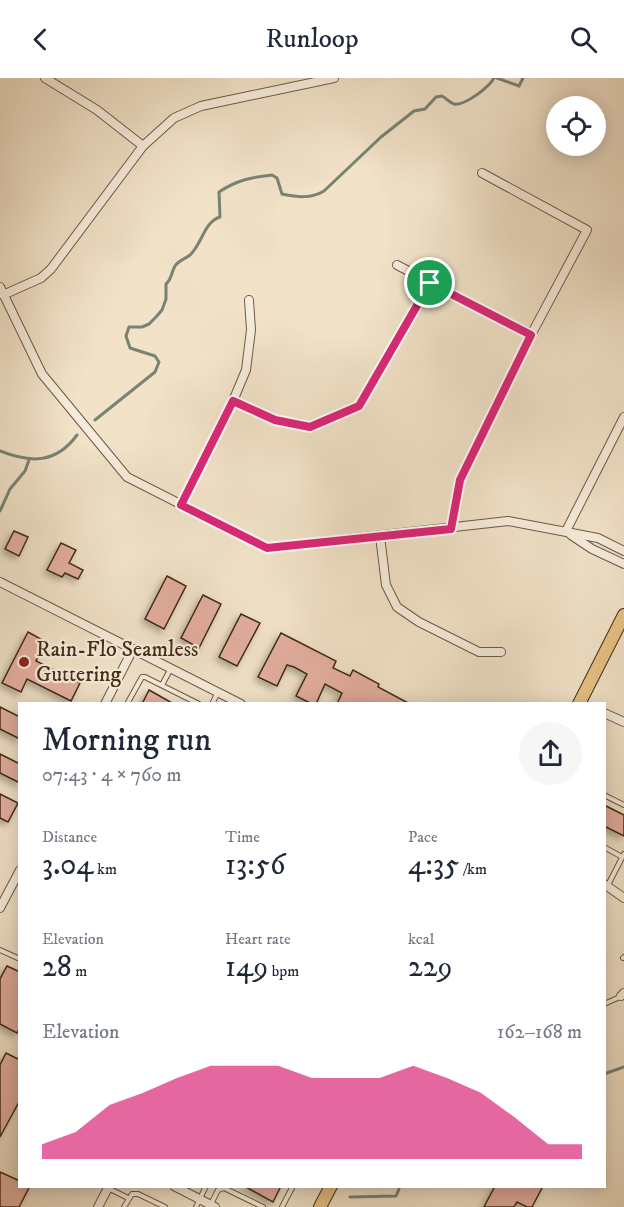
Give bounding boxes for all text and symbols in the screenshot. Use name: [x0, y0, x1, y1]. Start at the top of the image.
text: Runloop: [266, 22, 358, 56]
icon: back: [24, 23, 57, 56]
icon: search: [567, 23, 600, 56]
map controls: [546, 96, 606, 156]
button: locate: [546, 96, 606, 156]
pin: [404, 257, 455, 308]
icon: arrive: [413, 266, 446, 299]
place label: Rain-Flo Seamless Guttering: [36, 636, 198, 688]
marker: Rain-Flo Seamless Guttering: [17, 655, 31, 669]
text: Morning run: [42, 720, 211, 761]
button: share: [519, 722, 582, 785]
text: 07:43 · 4 × 760 m: [42, 763, 181, 788]
text: Distance: [42, 827, 97, 847]
text: Time: [225, 827, 260, 847]
text: Pace: [408, 827, 438, 847]
text: 3.04: [42, 847, 94, 884]
text: 13:56: [225, 847, 286, 884]
text: 4:35: [408, 847, 459, 884]
text: km: [94, 859, 117, 879]
text: /km: [459, 859, 487, 879]
text: Elevation: [42, 929, 104, 949]
text: Heart rate: [225, 929, 291, 949]
text: kcal: [408, 929, 434, 949]
text: 28: [42, 949, 72, 986]
text: 149: [225, 949, 268, 986]
text: 229: [408, 949, 452, 986]
text: m: [72, 961, 87, 981]
text: bpm: [268, 961, 299, 981]
text: Elevation: [42, 1020, 119, 1045]
text: 162–168 m: [497, 1020, 582, 1045]

